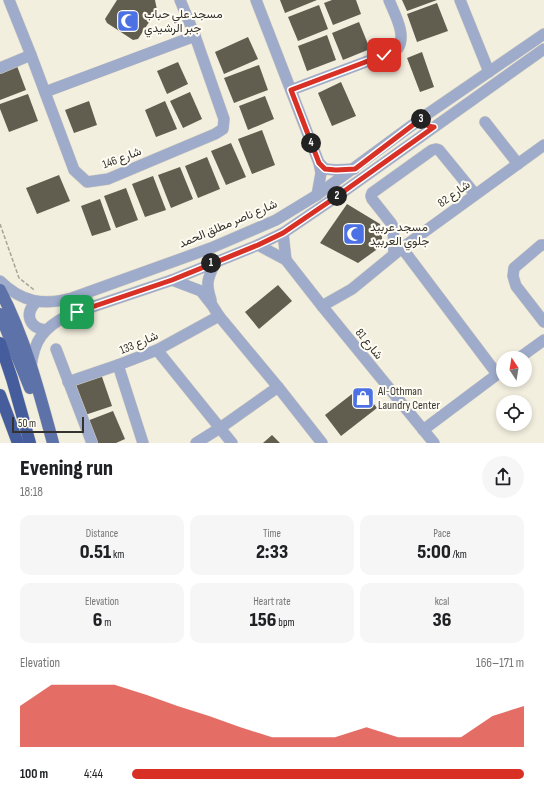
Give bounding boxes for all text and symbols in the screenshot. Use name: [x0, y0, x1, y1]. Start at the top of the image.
place label: مسجد علي حباب جبر الرشيدي: [144, 7, 223, 38]
mosque icon: مسجد علي حباب جبر الرشيدي: [115, 8, 141, 34]
pin: [367, 38, 401, 72]
icon: check: [373, 44, 395, 66]
pin: 3: [411, 109, 431, 129]
text: 3: [419, 112, 423, 125]
pin: 4: [301, 133, 321, 153]
text: 4: [308, 136, 314, 149]
street label: شارع 146: [100, 144, 144, 173]
street label: شارع 82: [435, 177, 474, 212]
pin: 2: [327, 186, 347, 206]
text: 2: [335, 189, 339, 202]
street label: شارع ناصر مطلق الحمد: [177, 197, 280, 252]
place label: مسجد عربيد جلوي العربيد: [370, 220, 429, 251]
mosque icon: مسجد عربيد جلوي العربيد: [341, 221, 367, 247]
pin: 1: [201, 253, 221, 273]
text: 1: [209, 256, 213, 269]
pin: [60, 295, 94, 329]
icon: arrive: [66, 301, 88, 323]
street label: شارع 81: [351, 325, 386, 363]
street label: شارع 133: [118, 328, 161, 359]
north arrow: [496, 351, 532, 387]
map controls: [496, 351, 532, 431]
place label: Al-Othman Laundry Center: [377, 384, 440, 413]
shop icon: Al-Othman Laundry Center: [350, 385, 376, 411]
button: locate: [496, 395, 532, 431]
scale bar: [12, 415, 84, 434]
text: 50 m: [18, 417, 36, 430]
text: Evening run: [20, 455, 113, 482]
button: share: [482, 456, 524, 498]
text: 18:18: [20, 484, 43, 500]
text: Distance: [86, 527, 118, 540]
text: Time: [263, 527, 281, 540]
text: Pace: [433, 527, 451, 540]
text: 0.51: [80, 540, 111, 564]
text: 2:33: [256, 540, 288, 564]
text: 5:00: [417, 540, 451, 564]
text: km: [111, 548, 124, 561]
text: /km: [451, 548, 467, 561]
text: Elevation: [85, 595, 119, 608]
text: Heart rate: [253, 595, 291, 608]
text: kcal: [435, 595, 449, 608]
text: 6: [93, 608, 102, 632]
text: 156: [249, 608, 277, 632]
text: 36: [433, 608, 451, 632]
text: m: [102, 616, 111, 629]
text: bpm: [277, 616, 295, 629]
text: Elevation: [20, 655, 60, 671]
text: 166–171 m: [476, 655, 524, 671]
text: 100 m: [20, 766, 48, 782]
text: 4:44: [84, 766, 103, 782]

